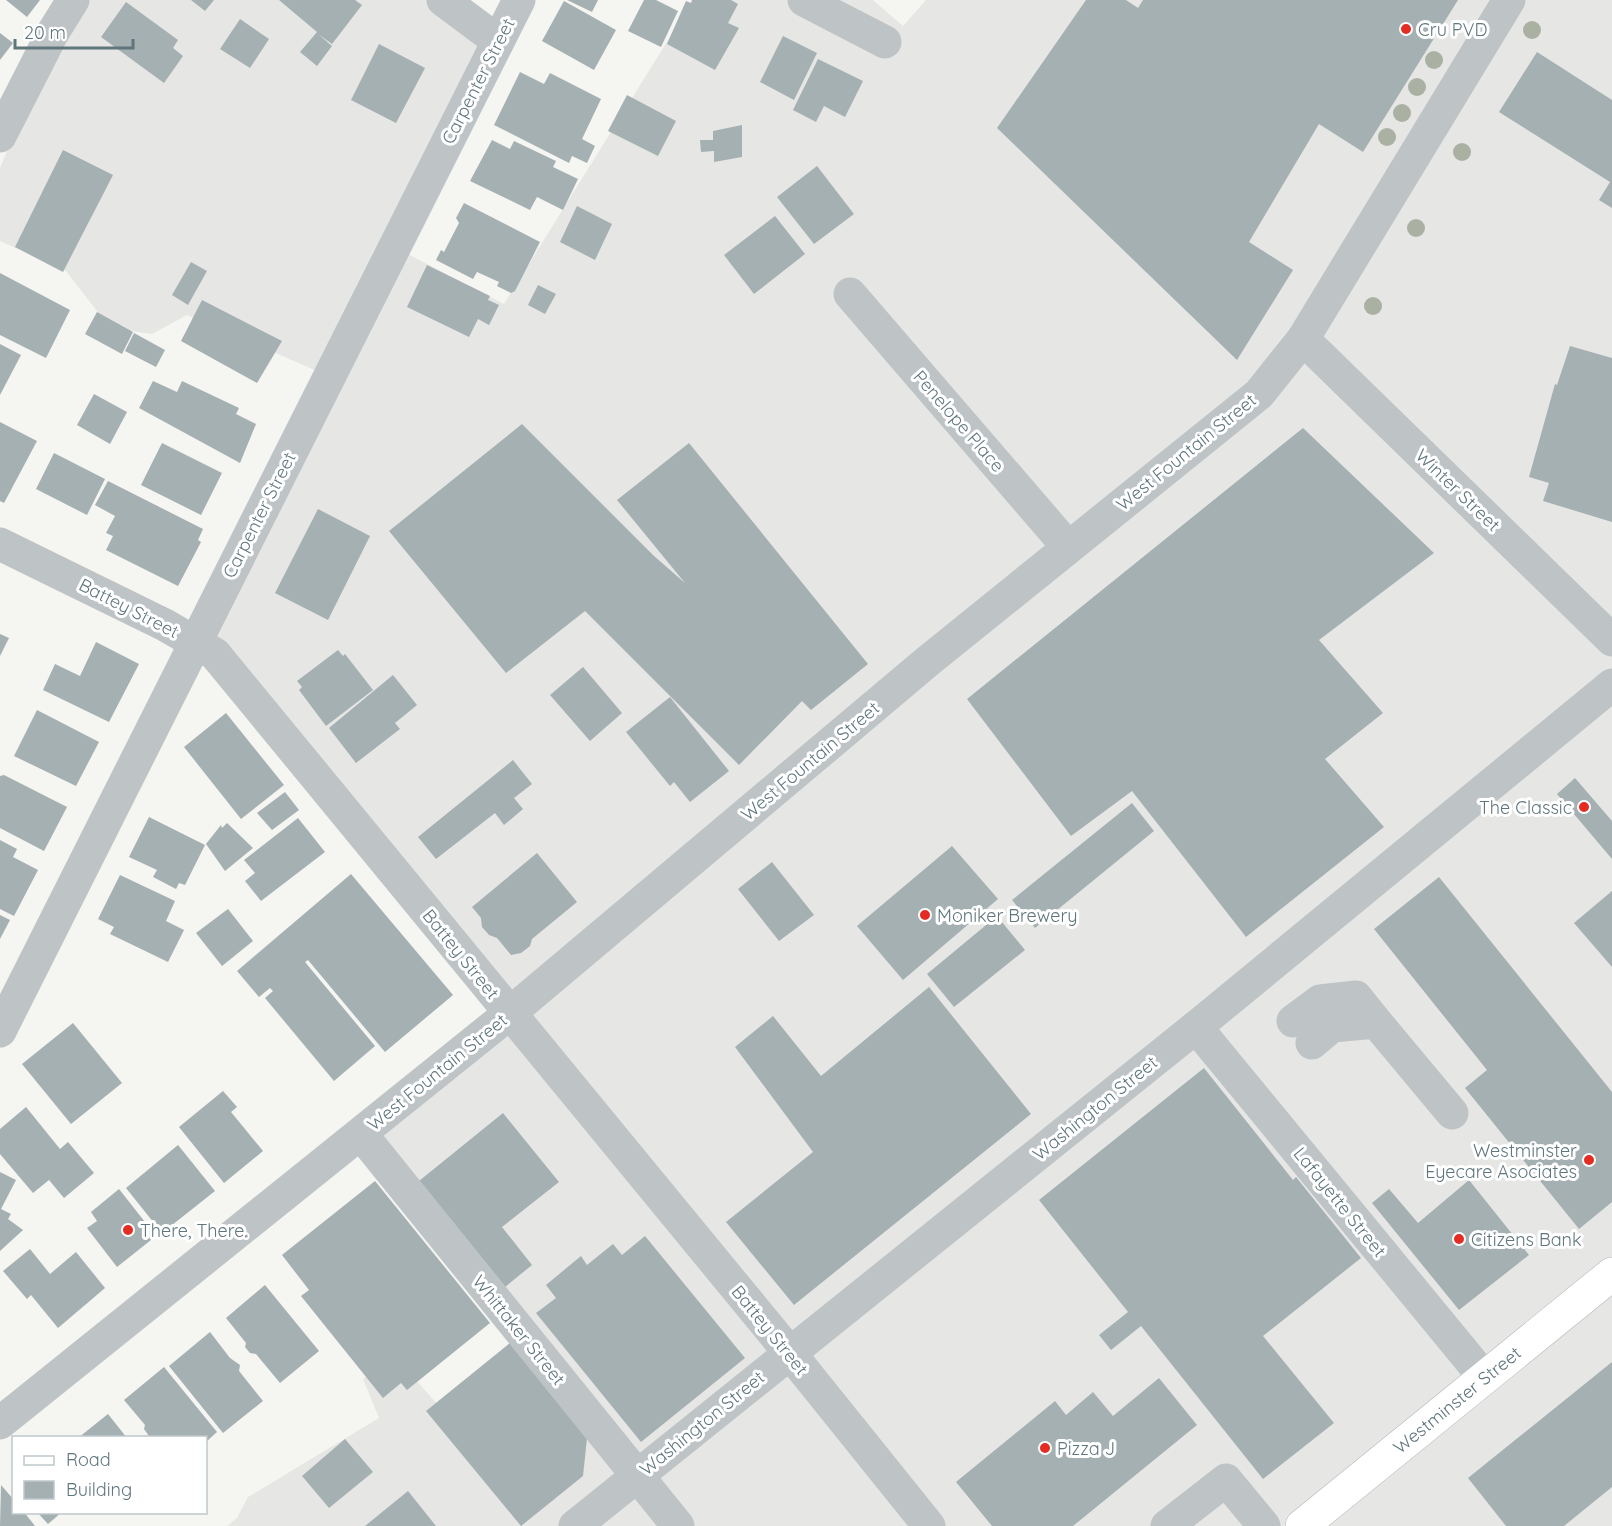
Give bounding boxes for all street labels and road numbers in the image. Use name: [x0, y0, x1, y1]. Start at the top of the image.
street label: Carpenter Street: [436, 14, 520, 148]
street label: Penelope Place: [909, 365, 1009, 477]
street label: West Fountain Street: [1111, 388, 1261, 516]
street label: Winter Street: [1411, 444, 1505, 536]
street label: Carpenter Street: [217, 448, 301, 582]
street label: Battey Street: [75, 573, 183, 643]
street label: West Fountain Street: [736, 696, 884, 826]
street label: Battey Street: [418, 904, 504, 1004]
street label: West Fountain Street: [362, 1008, 512, 1136]
street label: Washington Street: [1028, 1051, 1162, 1165]
street label: Lafayette Street: [1289, 1142, 1391, 1262]
street label: Whittaker Street: [468, 1270, 570, 1390]
street label: Battey Street: [727, 1280, 813, 1380]
street label: Westminster Street: [1388, 1341, 1526, 1459]
street label: Washington Street: [635, 1366, 769, 1480]

